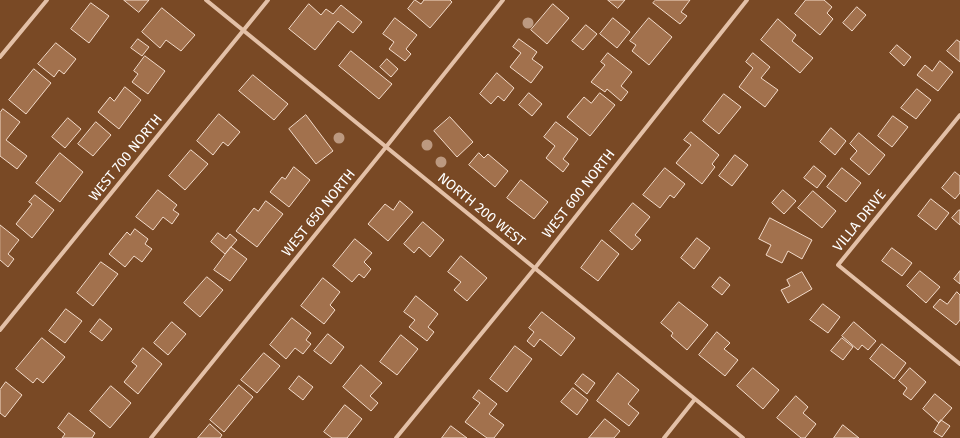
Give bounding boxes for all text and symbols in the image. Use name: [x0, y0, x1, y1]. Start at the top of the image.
street label: WEST 700 NORTH: [86, 111, 166, 205]
street label: WEST 600 NORTH: [539, 146, 619, 242]
street label: WEST 650 NORTH: [279, 166, 359, 260]
street label: NORTH 200 WEST: [434, 170, 528, 250]
street label: VILLA DRIVE: [830, 187, 890, 255]

